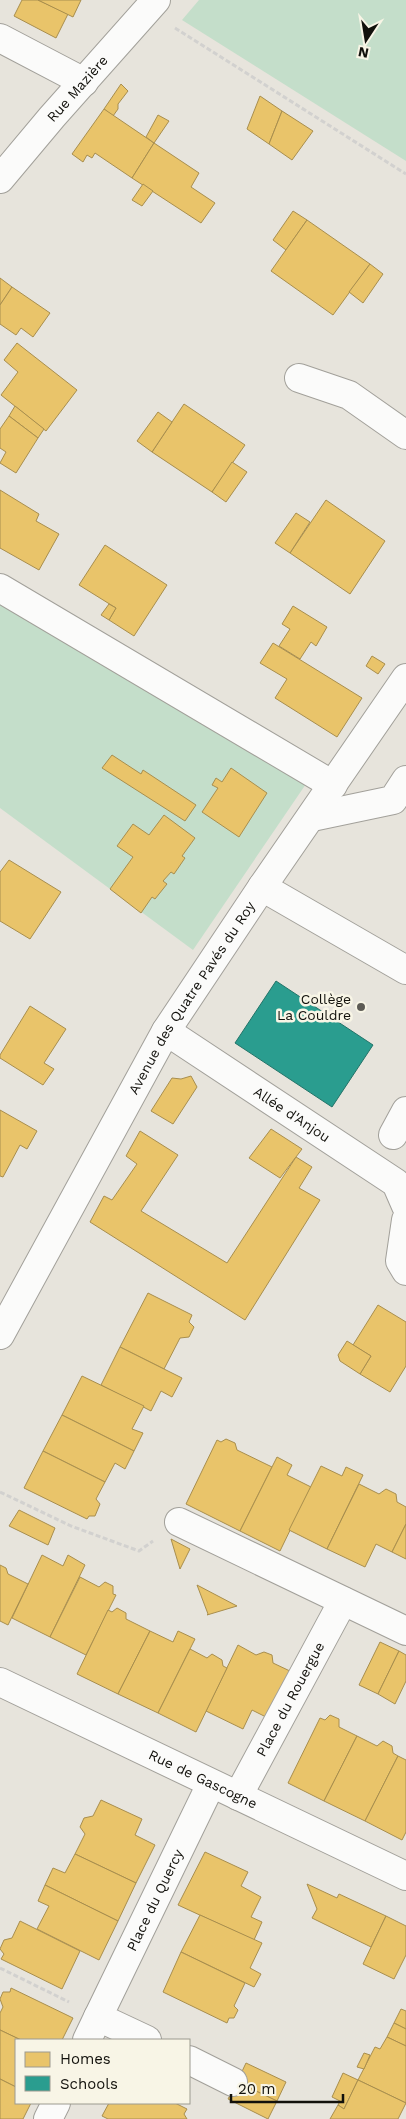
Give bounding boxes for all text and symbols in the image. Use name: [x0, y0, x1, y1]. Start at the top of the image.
north arrow: [341, 15, 391, 65]
text: N: [357, 44, 370, 62]
street label: Rue Mazière: [44, 52, 111, 125]
street label: Avenue des Quatre Pavés du Roy: [125, 898, 259, 1097]
place label: Collège La Couldre: [277, 991, 351, 1023]
marker: Collège La Couldre: [355, 1001, 367, 1013]
street label: Allée d'Anjou: [251, 1083, 333, 1145]
street label: Place du Rouergue: [253, 1639, 327, 1759]
street label: Rue de Gascogne: [146, 1746, 260, 1812]
street label: Place du Quercy: [123, 1846, 186, 1954]
legend: [15, 2039, 190, 2104]
text: Homes: [60, 2050, 111, 2068]
scale bar: [231, 2072, 344, 2104]
text: Schools: [60, 2075, 118, 2093]
text: 20 m: [238, 2080, 276, 2098]

